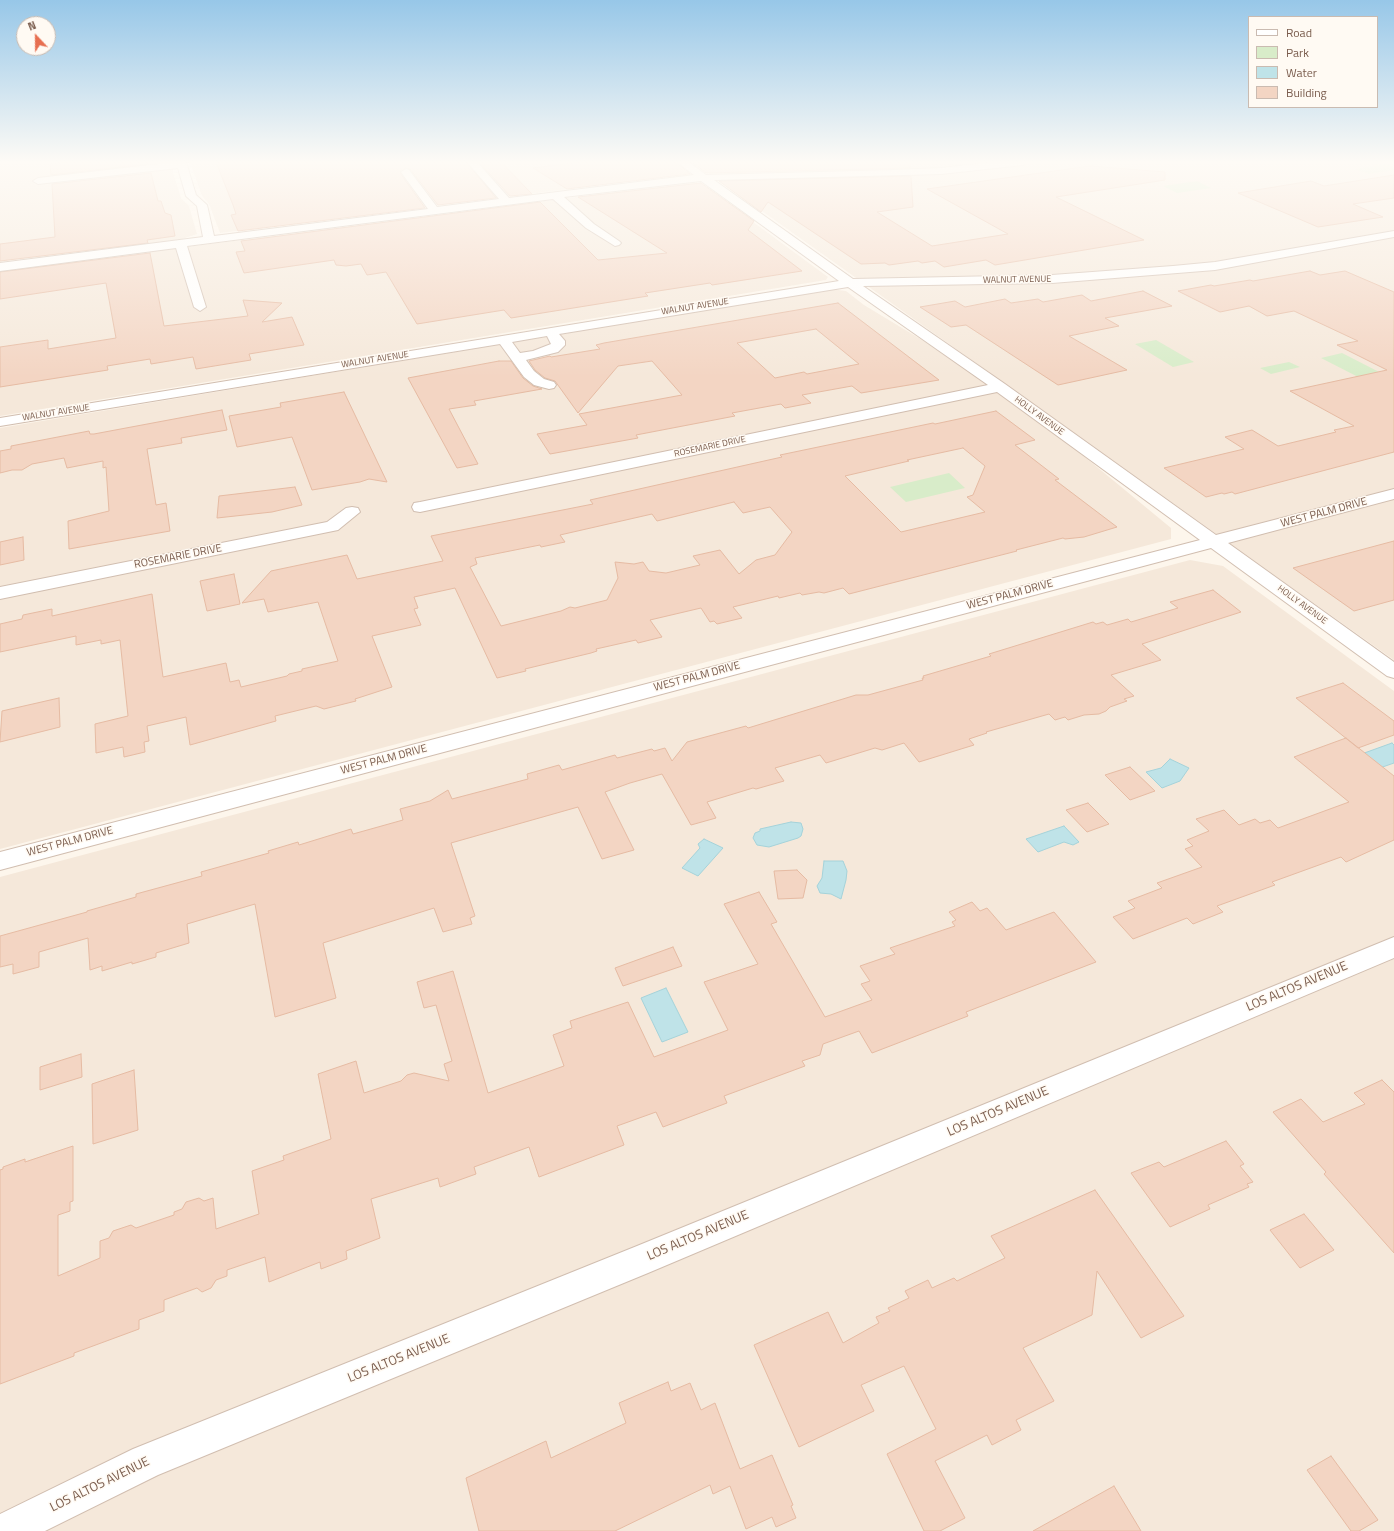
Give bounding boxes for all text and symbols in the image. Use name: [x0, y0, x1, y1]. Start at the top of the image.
north arrow: [16, 16, 56, 56]
legend: [1248, 16, 1378, 108]
text: N: [25, 17, 38, 35]
text: Road: [1286, 23, 1312, 42]
text: Park: [1286, 43, 1309, 62]
text: Water: [1286, 63, 1317, 82]
text: Building: [1286, 83, 1327, 102]
street label: WALNUT AVENUE: [983, 274, 1051, 286]
street label: WALNUT AVENUE: [660, 296, 730, 318]
street label: WALNUT AVENUE: [340, 349, 410, 371]
street label: HOLLY AVENUE: [1012, 394, 1066, 438]
street label: WALNUT AVENUE: [21, 402, 91, 424]
street label: ROSEMARIE DRIVE: [673, 434, 747, 460]
street label: WEST PALM DRIVE: [1279, 495, 1369, 531]
street label: ROSEMARIE DRIVE: [133, 542, 223, 572]
street label: WEST PALM DRIVE: [965, 577, 1055, 613]
street label: HOLLY AVENUE: [1275, 583, 1329, 627]
street label: WEST PALM DRIVE: [652, 659, 742, 695]
street label: WEST PALM DRIVE: [339, 742, 429, 778]
street label: WEST PALM DRIVE: [25, 824, 115, 860]
street label: LOS ALTOS AVENUE: [1244, 959, 1350, 1015]
street label: LOS ALTOS AVENUE: [945, 1084, 1051, 1140]
street label: LOS ALTOS AVENUE: [645, 1208, 751, 1264]
street label: LOS ALTOS AVENUE: [346, 1331, 452, 1387]
street label: LOS ALTOS AVENUE: [48, 1454, 152, 1516]

